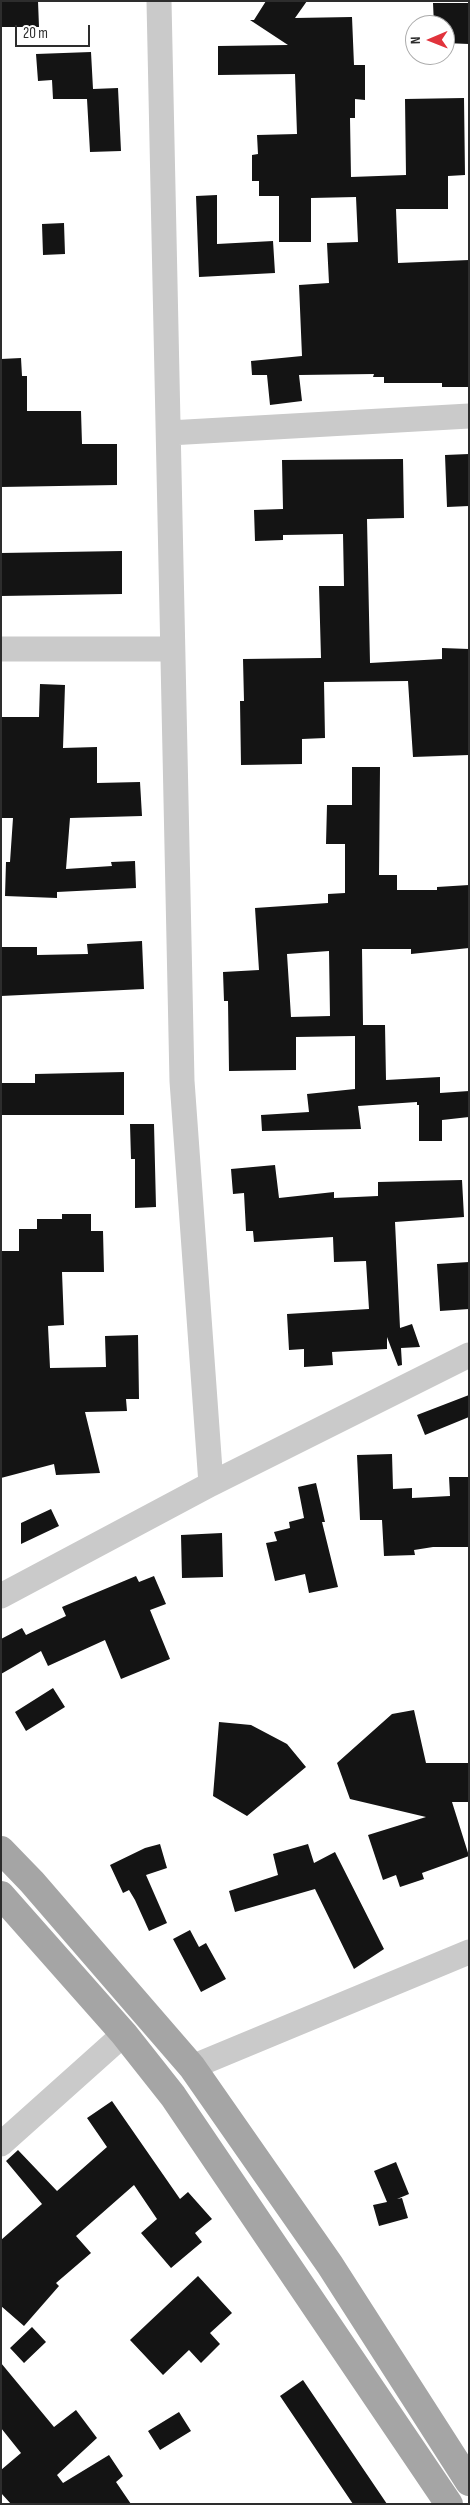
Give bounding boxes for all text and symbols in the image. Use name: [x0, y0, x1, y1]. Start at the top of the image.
scale bar: [18, 15, 92, 47]
north arrow: [405, 15, 455, 65]
text: 20 m: [23, 24, 48, 43]
text: N: [407, 36, 424, 44]

